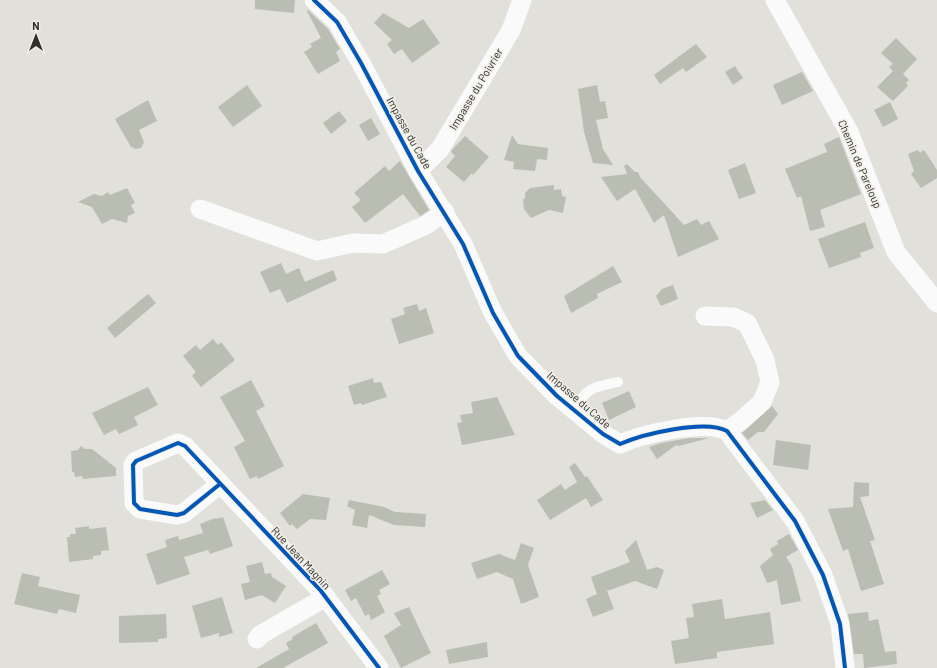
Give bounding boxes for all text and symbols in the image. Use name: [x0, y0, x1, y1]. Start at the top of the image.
north arrow: [16, 16, 56, 56]
text: N: [32, 19, 40, 32]
street label: Impasse du Poivrier: [446, 45, 505, 132]
street label: Impasse du Cade: [384, 94, 435, 171]
street label: Chemin de Pareloup: [836, 118, 885, 210]
street label: Impasse du Cade: [545, 368, 614, 431]
street label: Rue Jean Magnin: [269, 524, 334, 592]

